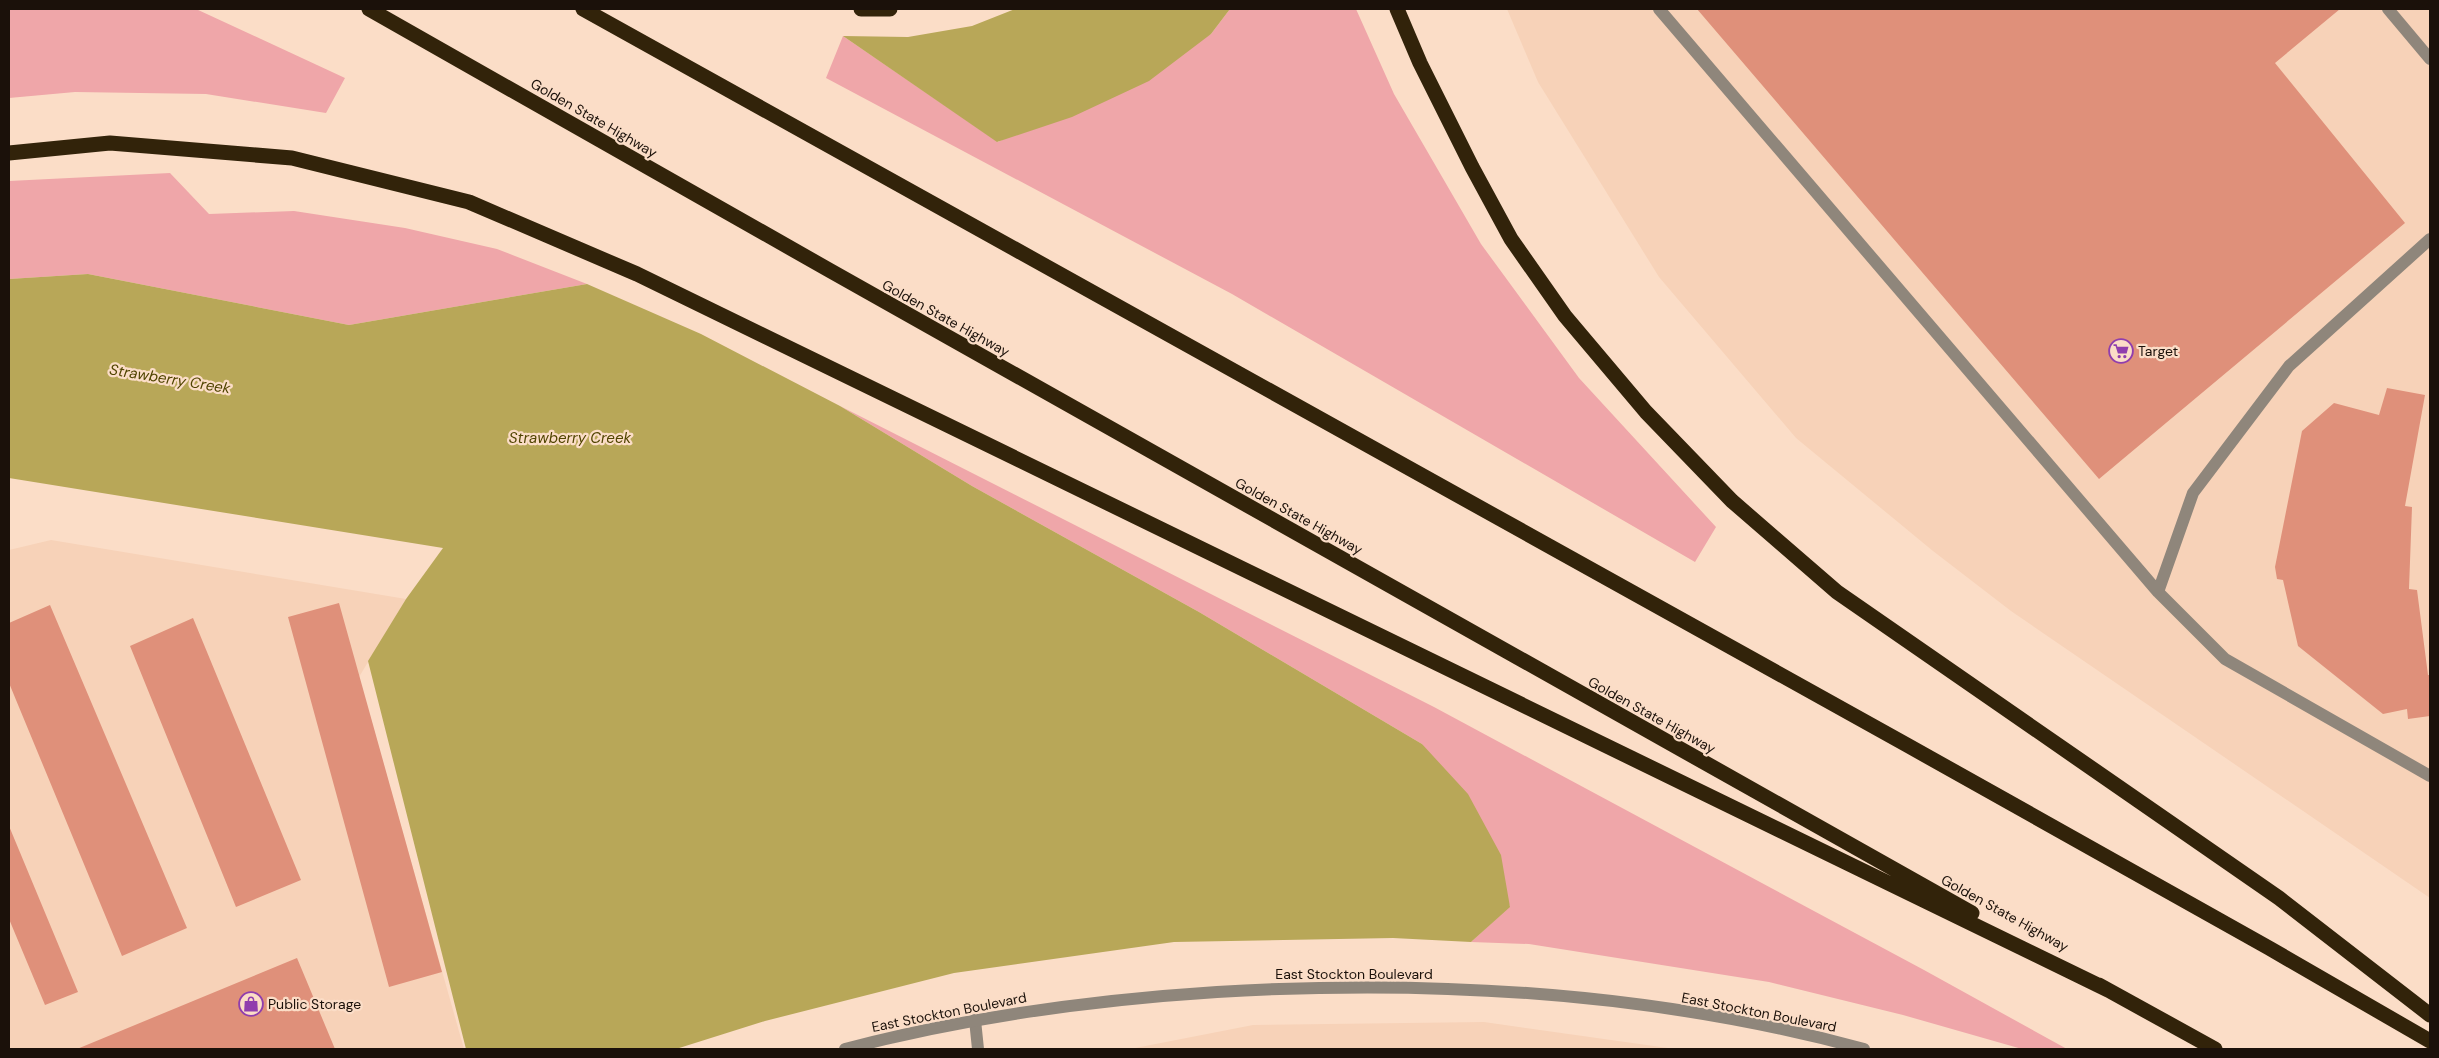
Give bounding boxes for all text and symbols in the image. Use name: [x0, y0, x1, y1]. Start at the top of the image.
street label: Golden State Highway: [528, 74, 661, 162]
street label: Golden State Highway: [879, 275, 1013, 361]
supermarket icon: Target: [2108, 338, 2134, 364]
place label: Target: [2138, 342, 2178, 360]
water label: Strawberry Creek: [108, 360, 232, 398]
water label: Strawberry Creek: [509, 428, 631, 448]
street label: Golden State Highway: [1232, 473, 1366, 559]
street label: Golden State Highway: [1585, 672, 1719, 758]
street label: Golden State Highway: [1938, 870, 2072, 956]
street label: East Stockton Boulevard: [1275, 965, 1433, 983]
street label: East Stockton Boulevard: [870, 988, 1028, 1036]
street label: East Stockton Boulevard: [1680, 988, 1838, 1036]
shop icon: Public Storage: [238, 991, 264, 1017]
place label: Public Storage: [268, 995, 361, 1013]

